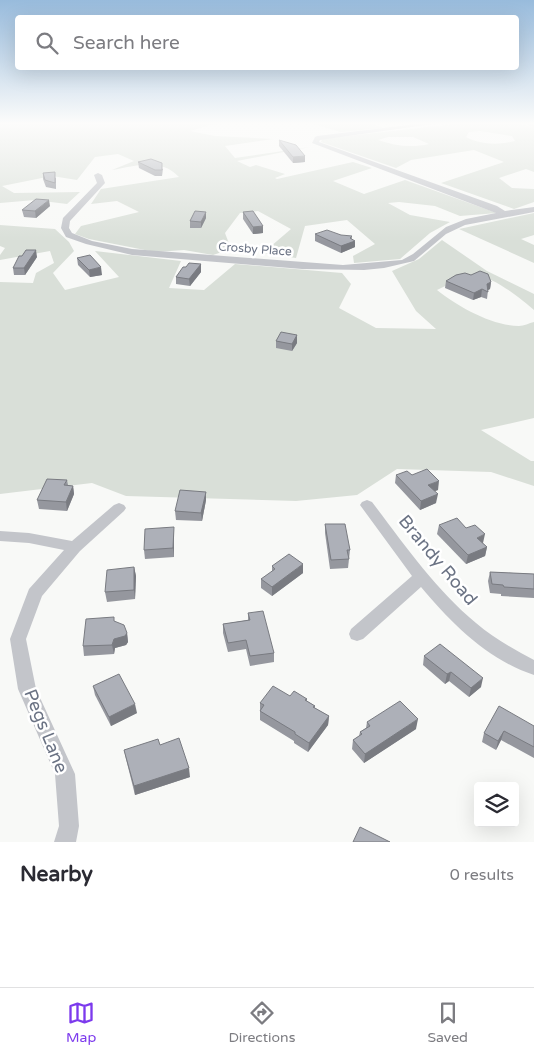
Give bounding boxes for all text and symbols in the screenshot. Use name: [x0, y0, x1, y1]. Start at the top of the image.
search box: [15, 15, 519, 70]
icon: search: [33, 29, 61, 57]
text: Search here: [73, 32, 180, 54]
street label: Crosby Place: [218, 239, 292, 259]
street label: Brandy Road: [394, 510, 482, 610]
street label: Pegs Lane: [19, 686, 73, 776]
map controls: [474, 782, 519, 827]
button: layers: [474, 782, 519, 827]
text: Nearby: [20, 862, 93, 887]
text: 0 results: [450, 865, 514, 885]
tab: Map: [66, 999, 96, 1046]
tab: Directions: [228, 999, 295, 1046]
tab: Saved: [427, 999, 468, 1046]

